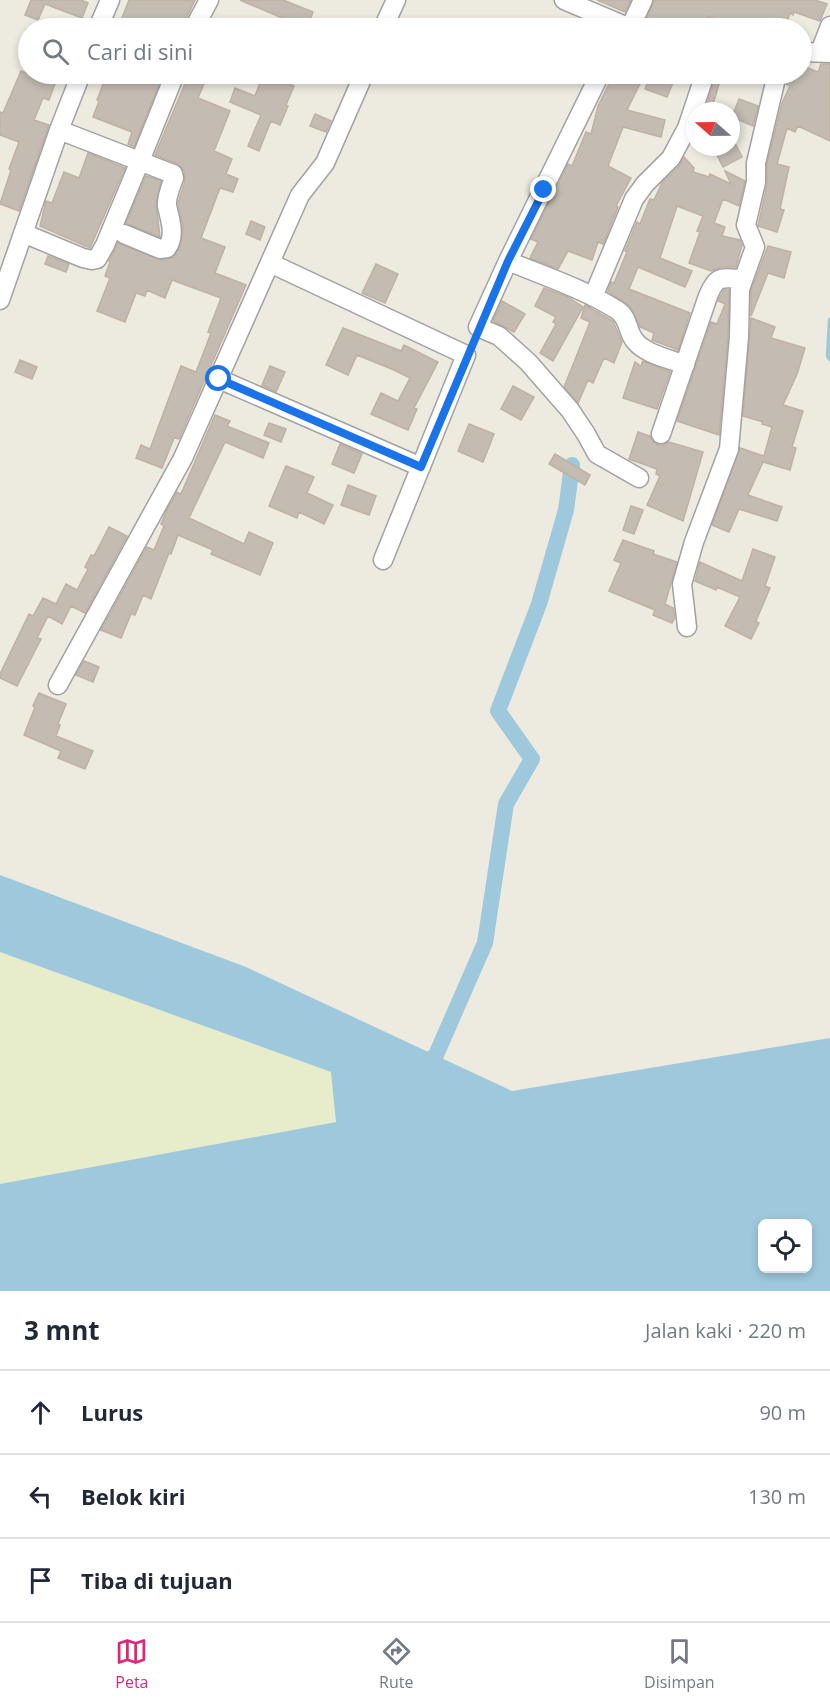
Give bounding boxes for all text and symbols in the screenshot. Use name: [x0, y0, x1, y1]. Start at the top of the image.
search box: [18, 18, 812, 84]
icon: search: [39, 35, 72, 68]
text: Cari di sini: [87, 36, 193, 66]
north arrow: [686, 102, 740, 156]
route end: [530, 176, 556, 202]
route start: [205, 365, 231, 391]
map controls: [758, 1219, 812, 1273]
button: locate: [758, 1219, 812, 1273]
text: 3 mnt: [24, 1312, 100, 1348]
text: Jalan kaki · 220 m: [645, 1317, 806, 1344]
icon: ahead: [24, 1396, 57, 1429]
text: Lurus: [81, 1397, 143, 1427]
text: 90 m: [759, 1399, 806, 1426]
icon: left: [24, 1480, 57, 1513]
text: Belok kiri: [81, 1481, 186, 1511]
text: 130 m: [748, 1483, 806, 1510]
icon: arrive: [24, 1564, 57, 1597]
text: Tiba di tujuan: [81, 1565, 233, 1595]
tab: Peta: [115, 1635, 149, 1693]
tab: Rute: [379, 1635, 413, 1693]
tab: Disimpan: [644, 1635, 715, 1693]

